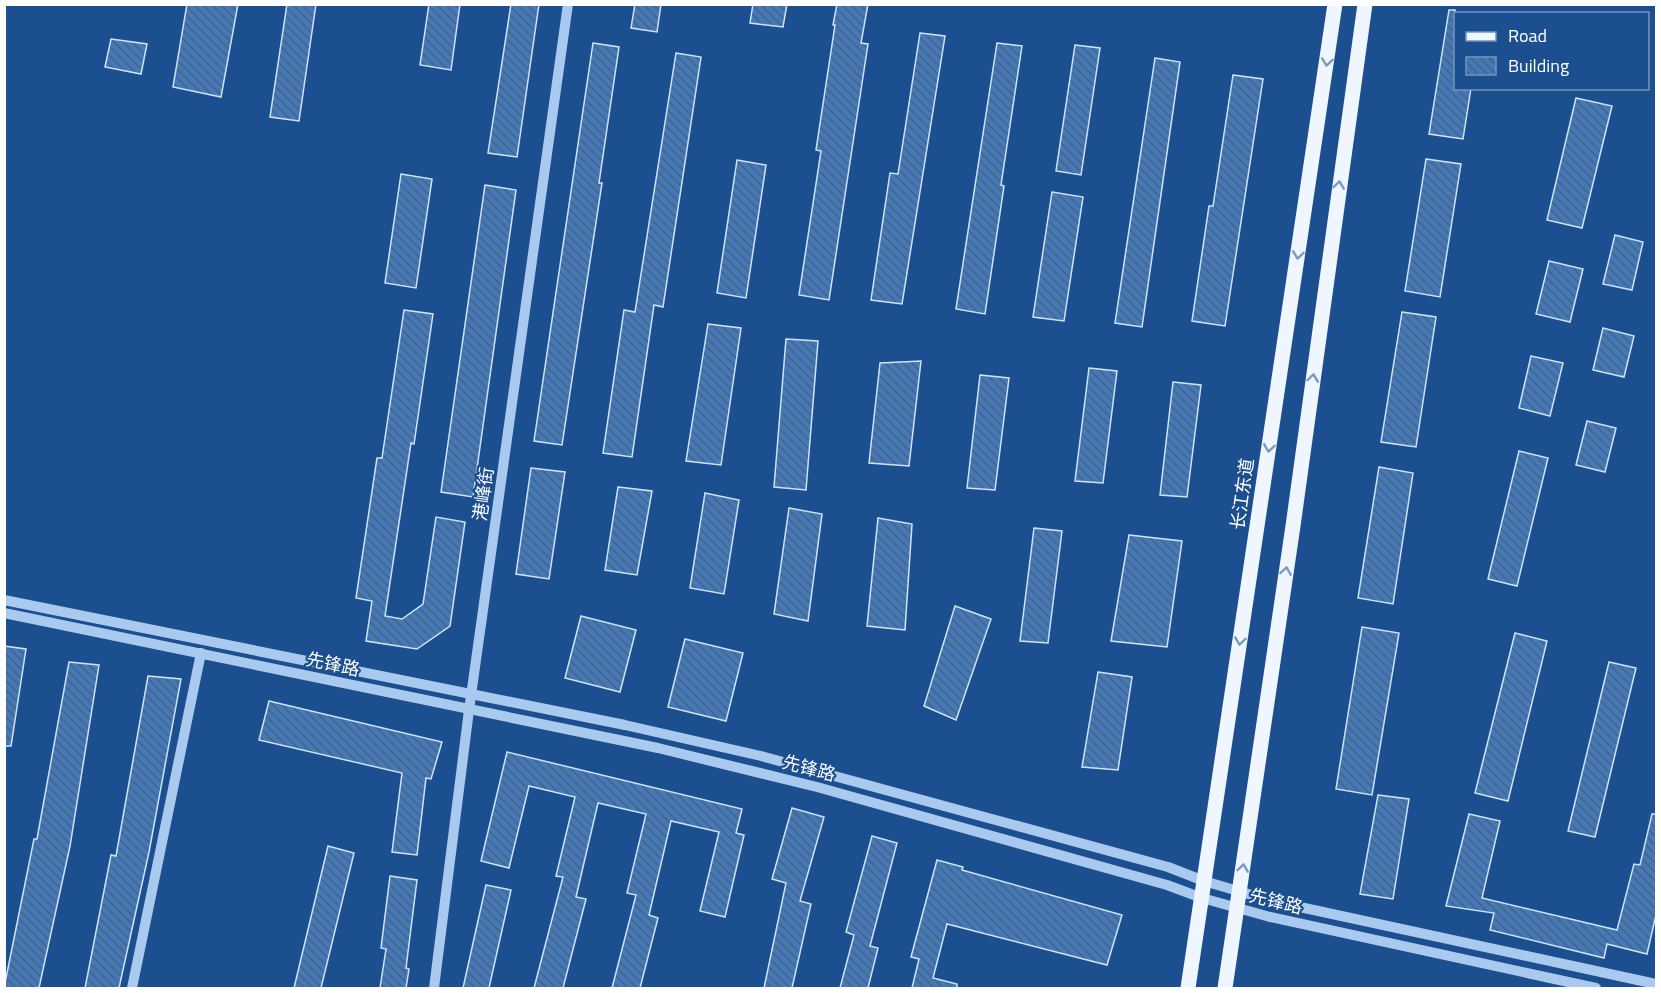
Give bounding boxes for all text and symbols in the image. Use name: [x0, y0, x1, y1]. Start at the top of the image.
legend: [1454, 12, 1649, 90]
text: Road: [1508, 22, 1547, 49]
text: Building: [1508, 52, 1569, 79]
one-way arrow: [1321, 58, 1333, 67]
one-way arrow: [1333, 180, 1345, 190]
one-way arrow: [1292, 251, 1304, 260]
one-way arrow: [1306, 374, 1319, 383]
one-way arrow: [1263, 443, 1276, 453]
street label: 长江东道: [1224, 456, 1260, 532]
street label: 港峰街: [466, 465, 500, 523]
one-way arrow: [1280, 567, 1292, 576]
one-way arrow: [1235, 636, 1247, 646]
street label: 先锋路: [304, 645, 362, 683]
street label: 先锋路: [779, 748, 839, 788]
one-way arrow: [1236, 864, 1248, 873]
street label: 先锋路: [1247, 881, 1305, 921]

